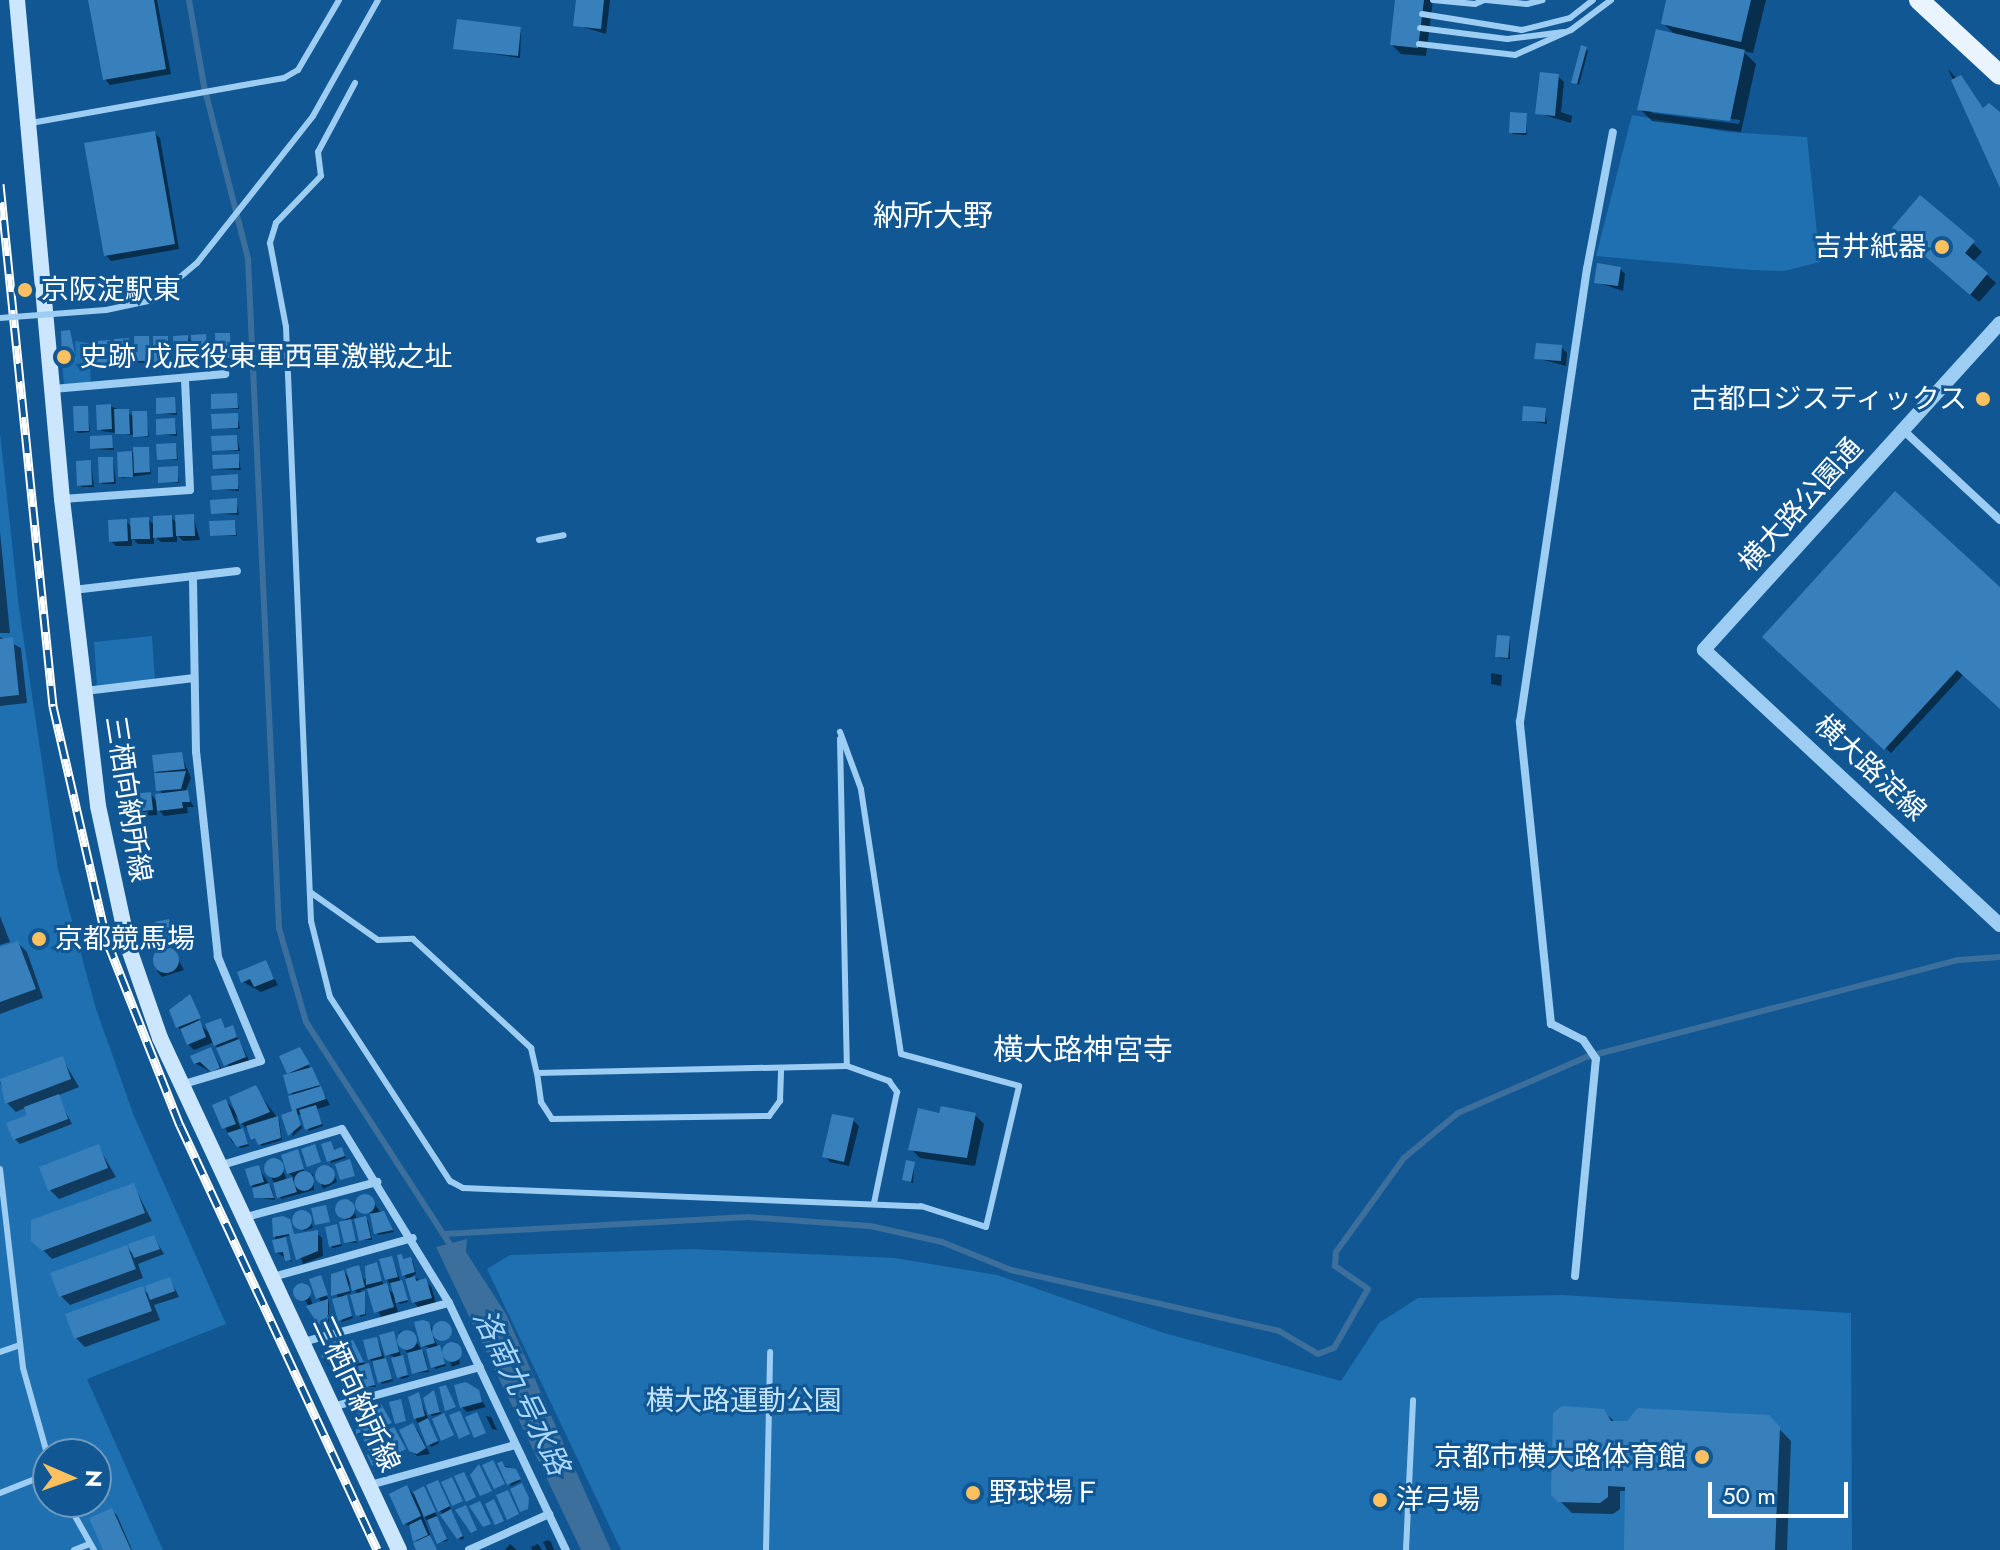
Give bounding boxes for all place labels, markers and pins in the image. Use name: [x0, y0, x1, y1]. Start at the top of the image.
place label: 吉井紙器: [1814, 230, 1926, 264]
marker: 吉井紙器: [1933, 238, 1951, 256]
place label: 京阪淀駅東: [41, 273, 181, 307]
marker: 京阪淀駅東: [16, 281, 34, 299]
place label: 史跡 戊辰役東軍西軍激戦之址: [80, 340, 452, 374]
marker: 史跡 戊辰役東軍西軍激戦之址: [55, 348, 73, 366]
place label: 古都ロジスティックス: [1687, 382, 1967, 416]
marker: 古都ロジスティックス: [1974, 390, 1992, 408]
place label: 京都競馬場: [55, 922, 195, 956]
marker: 京都競馬場: [30, 930, 48, 948]
place label: 京都市横大路体育館: [1434, 1440, 1686, 1474]
marker: 京都市横大路体育館: [1693, 1448, 1711, 1466]
place label: 野球場Ｆ: [989, 1476, 1101, 1510]
place label: 洋弓場: [1396, 1483, 1480, 1517]
marker: 野球場Ｆ: [964, 1484, 982, 1502]
marker: 洋弓場: [1371, 1491, 1389, 1509]

